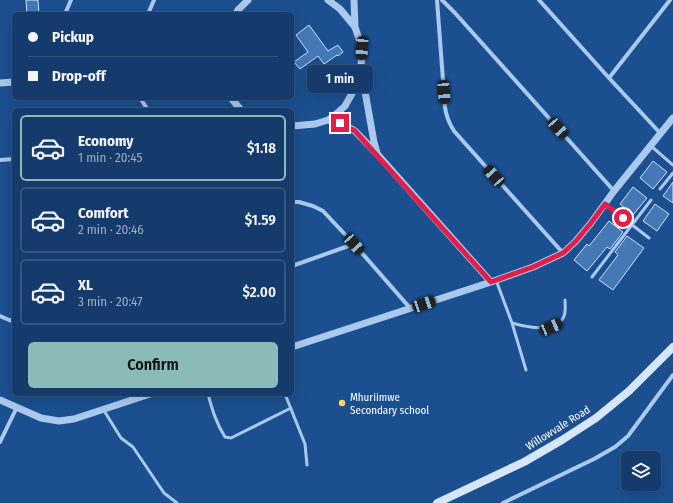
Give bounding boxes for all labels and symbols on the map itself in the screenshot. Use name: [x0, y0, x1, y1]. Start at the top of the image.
car: [355, 36, 369, 60]
callout: 1 min: [307, 65, 373, 93]
car: [437, 80, 451, 104]
route end: [331, 114, 349, 132]
car: [546, 115, 570, 141]
car: [482, 163, 506, 189]
route start: [614, 209, 632, 227]
car: [342, 231, 366, 257]
car: [411, 294, 437, 314]
car: [538, 317, 564, 337]
place label: Mhuriimwe Secondary school: [350, 391, 429, 417]
marker: Mhuriimwe Secondary school: [337, 398, 347, 408]
street label: Willowvale Road: [523, 403, 593, 453]

